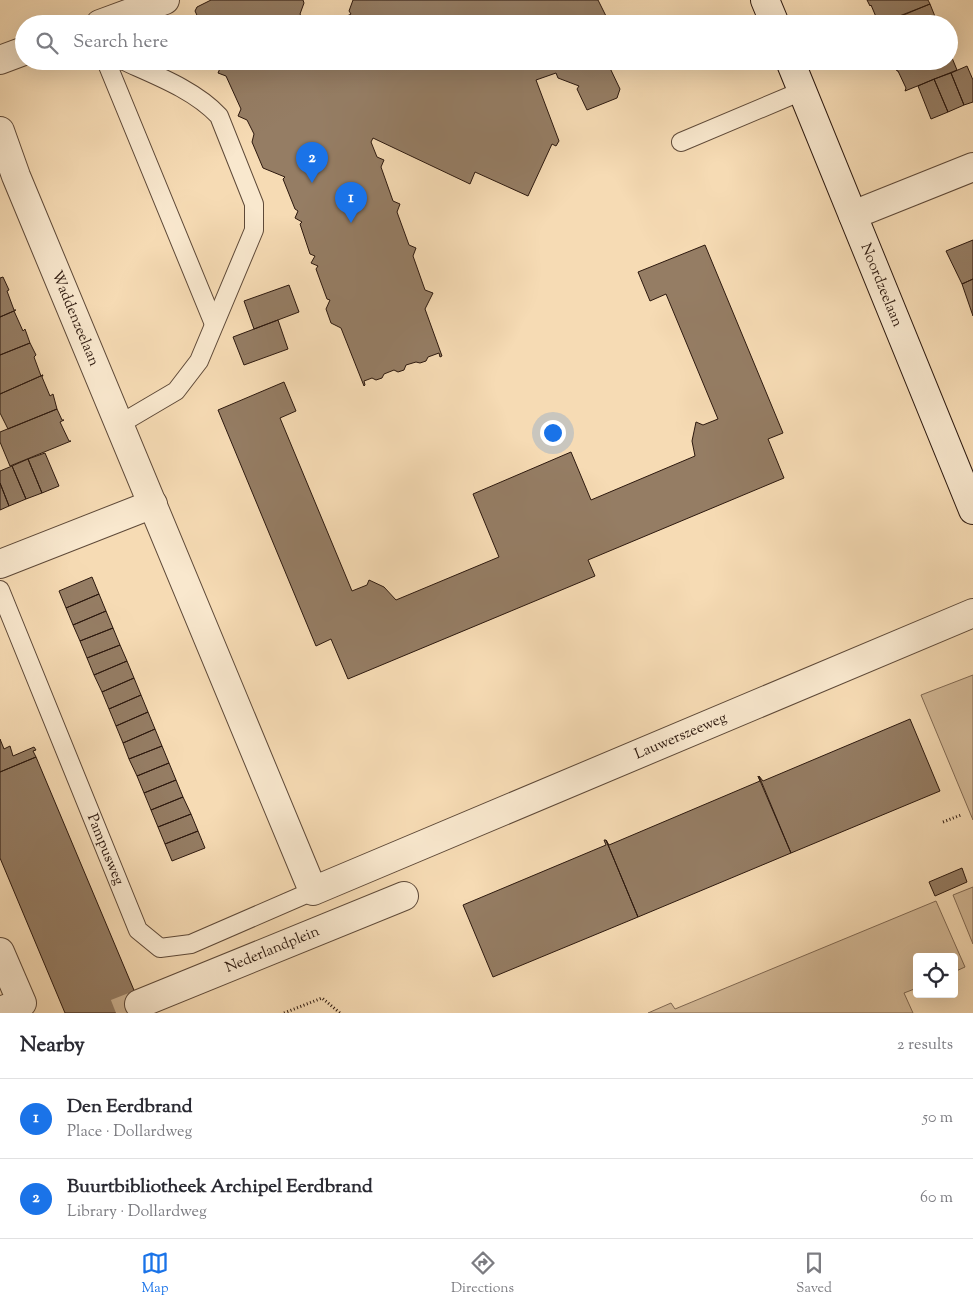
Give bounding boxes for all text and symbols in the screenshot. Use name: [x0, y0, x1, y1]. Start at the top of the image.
search box: [15, 15, 958, 70]
icon: search: [33, 29, 61, 57]
text: Search here: [73, 29, 168, 56]
pin: 2: [296, 142, 328, 183]
pin: 1: [335, 182, 367, 223]
street label: Noordzeelaan: [855, 240, 908, 330]
street label: Waddenzeelaan: [46, 268, 104, 369]
your location: [540, 420, 566, 446]
street label: Lauwerszeeweg: [631, 707, 730, 765]
street label: Pampusweg: [81, 811, 129, 888]
street label: Nederlandplein: [222, 921, 323, 978]
map controls: [913, 953, 958, 998]
button: locate: [913, 953, 958, 998]
text: Nearby: [20, 1031, 85, 1061]
text: 2 results: [897, 1034, 953, 1057]
text: Den Eerdbrand: [67, 1094, 193, 1121]
text: 1: [33, 1107, 39, 1130]
text: 50 m: [922, 1107, 953, 1130]
text: Place · Dollardweg: [67, 1121, 192, 1144]
text: Buurtbibliotheek Archipel Eerdbrand: [67, 1174, 373, 1201]
text: 2: [32, 1187, 40, 1210]
text: 60 m: [920, 1187, 953, 1210]
text: Library · Dollardweg: [67, 1201, 207, 1224]
tab: Map: [141, 1249, 169, 1299]
tab: Directions: [451, 1249, 514, 1299]
tab: Saved: [796, 1249, 832, 1299]

